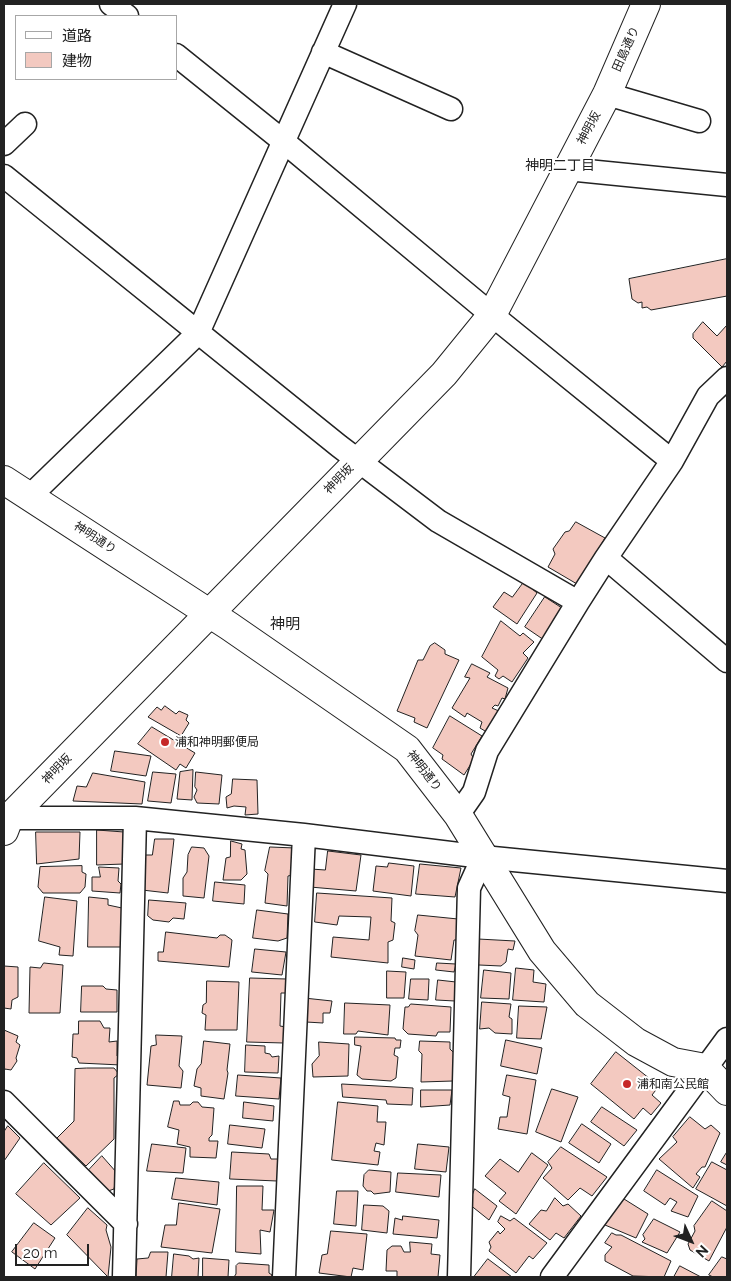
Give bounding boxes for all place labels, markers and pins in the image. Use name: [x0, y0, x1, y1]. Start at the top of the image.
place label: 浦和神明郵便局: [175, 735, 259, 749]
marker: 浦和神明郵便局: [159, 736, 171, 748]
place label: 浦和南公民館: [637, 1077, 709, 1091]
marker: 浦和南公民館: [621, 1078, 633, 1090]

